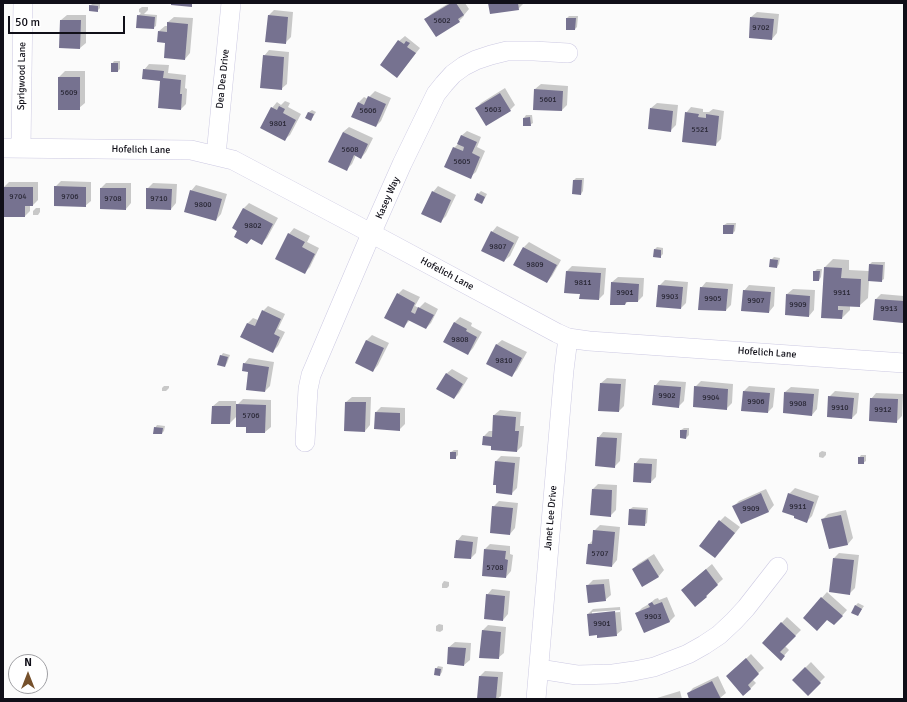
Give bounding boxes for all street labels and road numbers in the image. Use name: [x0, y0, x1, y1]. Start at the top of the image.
street label: Sprigwood Lane: [15, 42, 29, 110]
street label: Dea Dea Drive: [214, 49, 232, 109]
street label: Hofelich Lane: [112, 143, 170, 157]
street label: Kasey Way: [373, 175, 403, 221]
street label: Hofelich Lane: [418, 255, 476, 293]
street label: Hofelich Lane: [737, 345, 797, 361]
street label: Janet Lee Drive: [542, 485, 560, 551]

